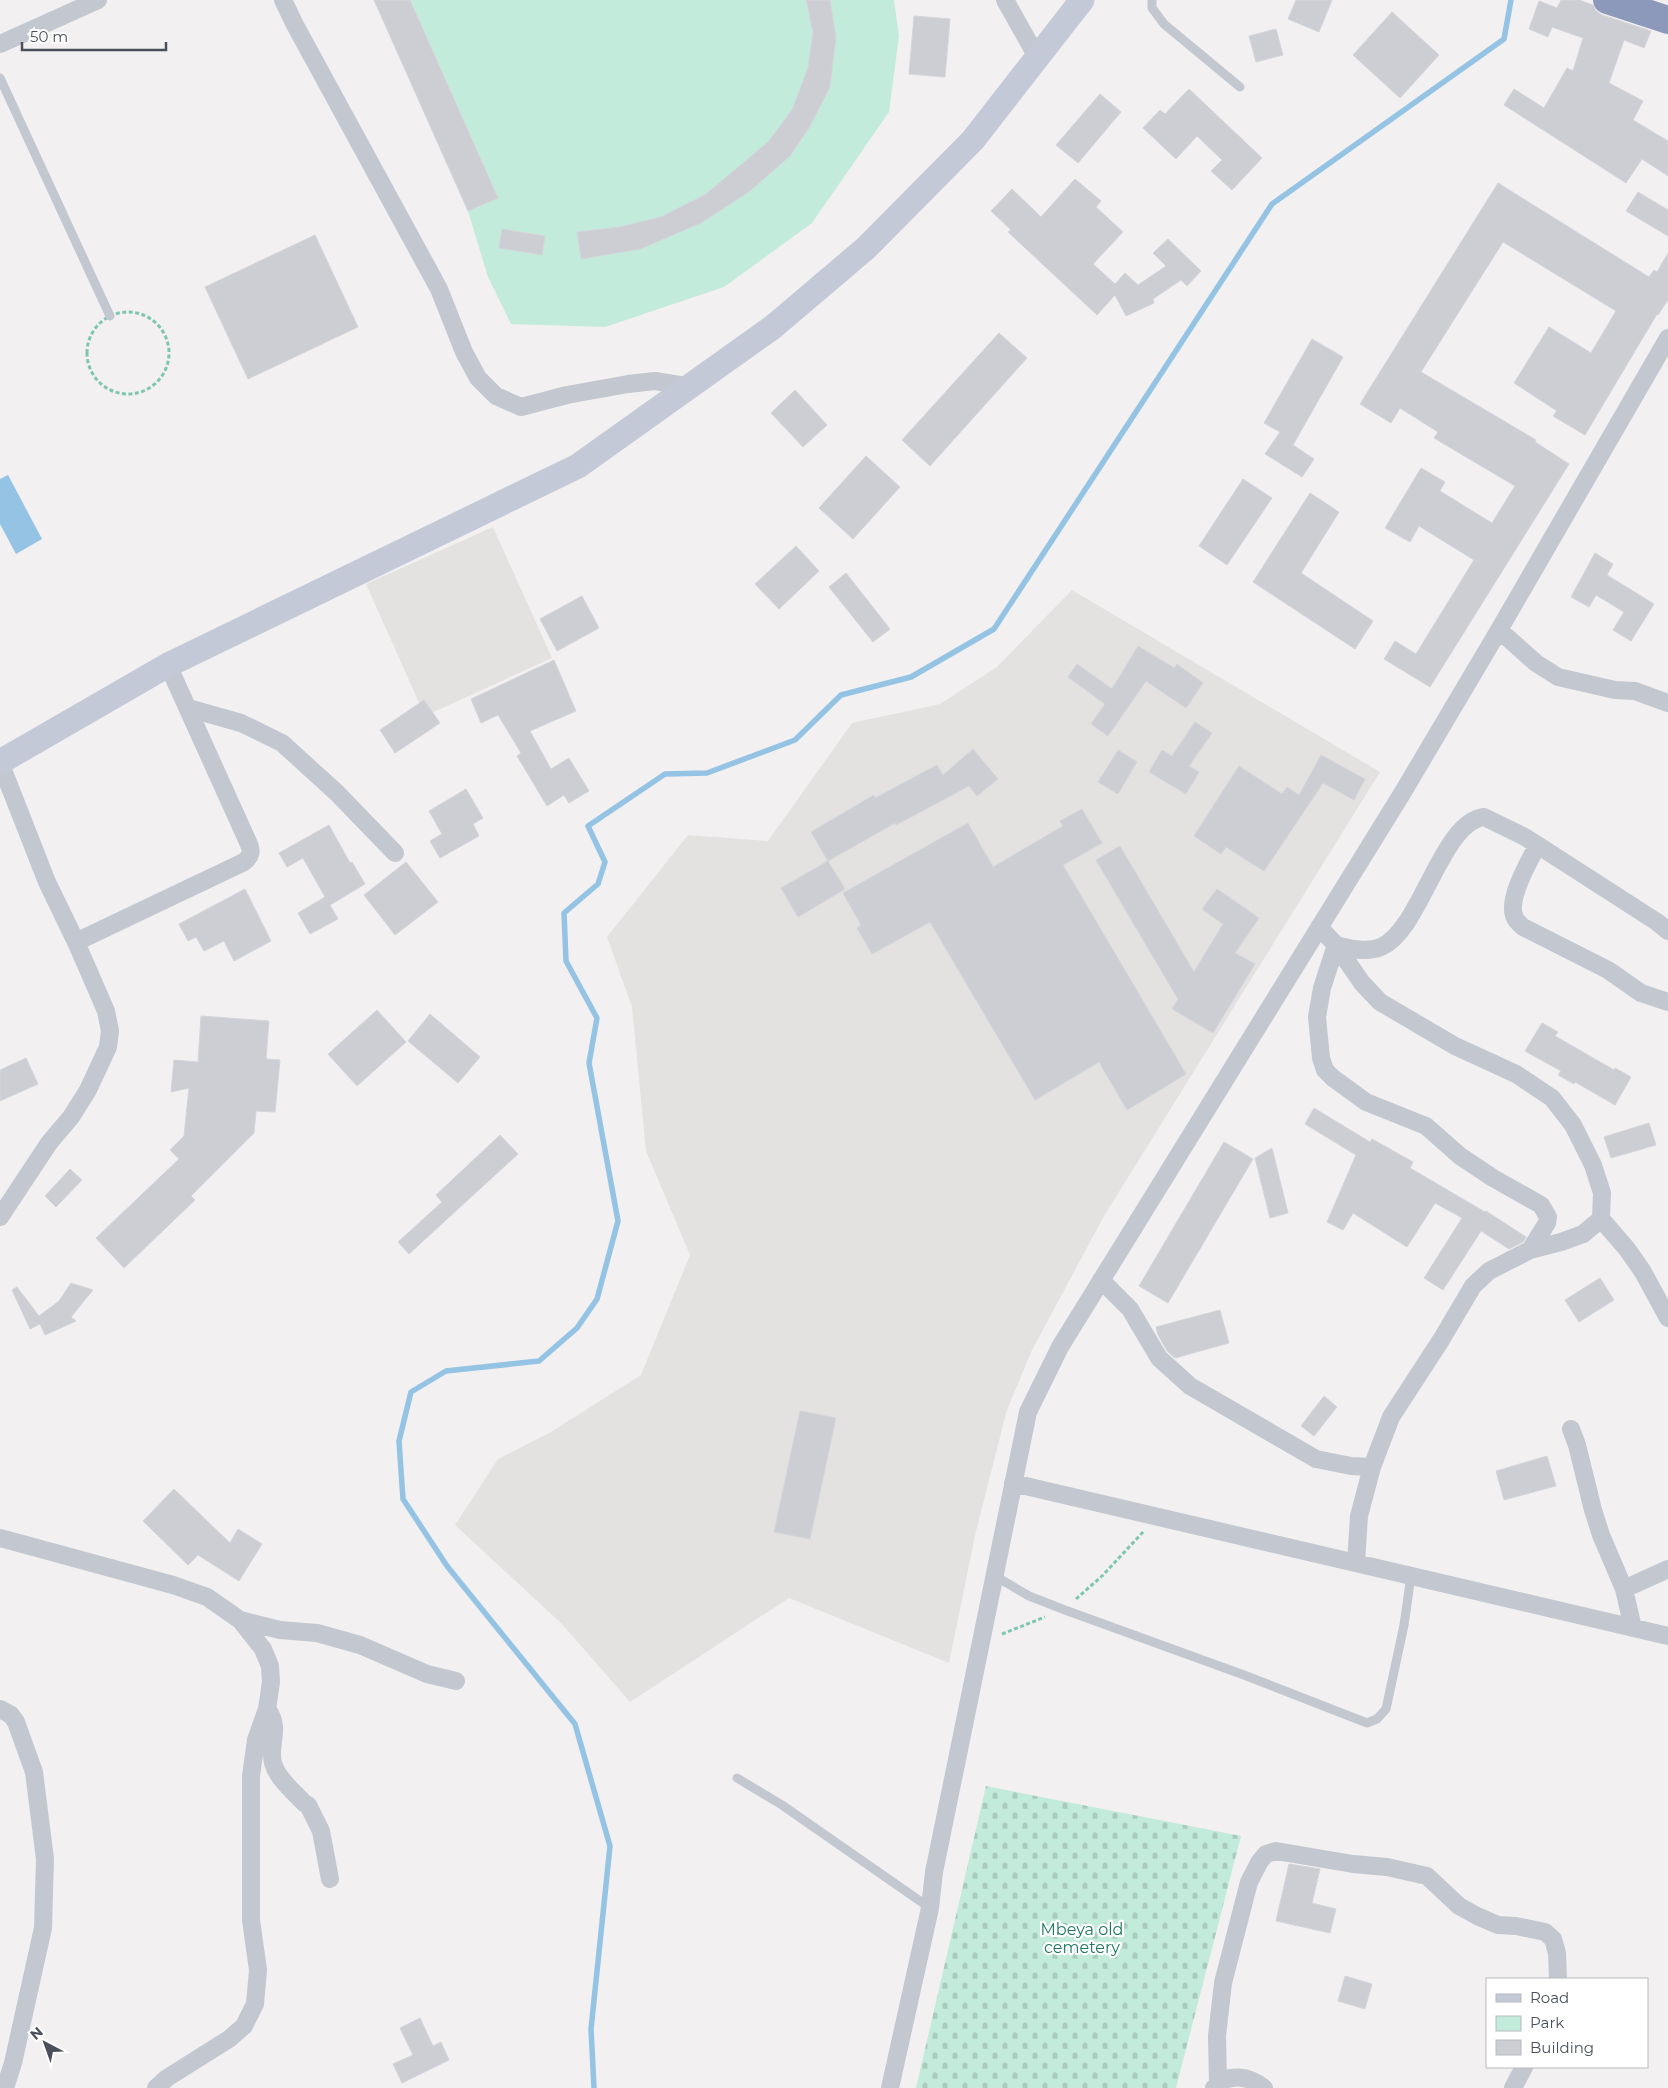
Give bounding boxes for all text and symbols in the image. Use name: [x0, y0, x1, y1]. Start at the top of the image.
scale bar: [22, 20, 166, 52]
text: 50 m: [30, 27, 68, 46]
park label: Mbeya old cemetery: [1041, 1920, 1123, 1957]
legend: [1486, 1978, 1648, 2068]
text: Road: [1530, 1988, 1569, 2007]
text: Park: [1530, 2013, 1564, 2032]
north arrow: [20, 2018, 70, 2068]
text: N: [26, 2023, 47, 2044]
text: Building: [1530, 2038, 1594, 2057]

